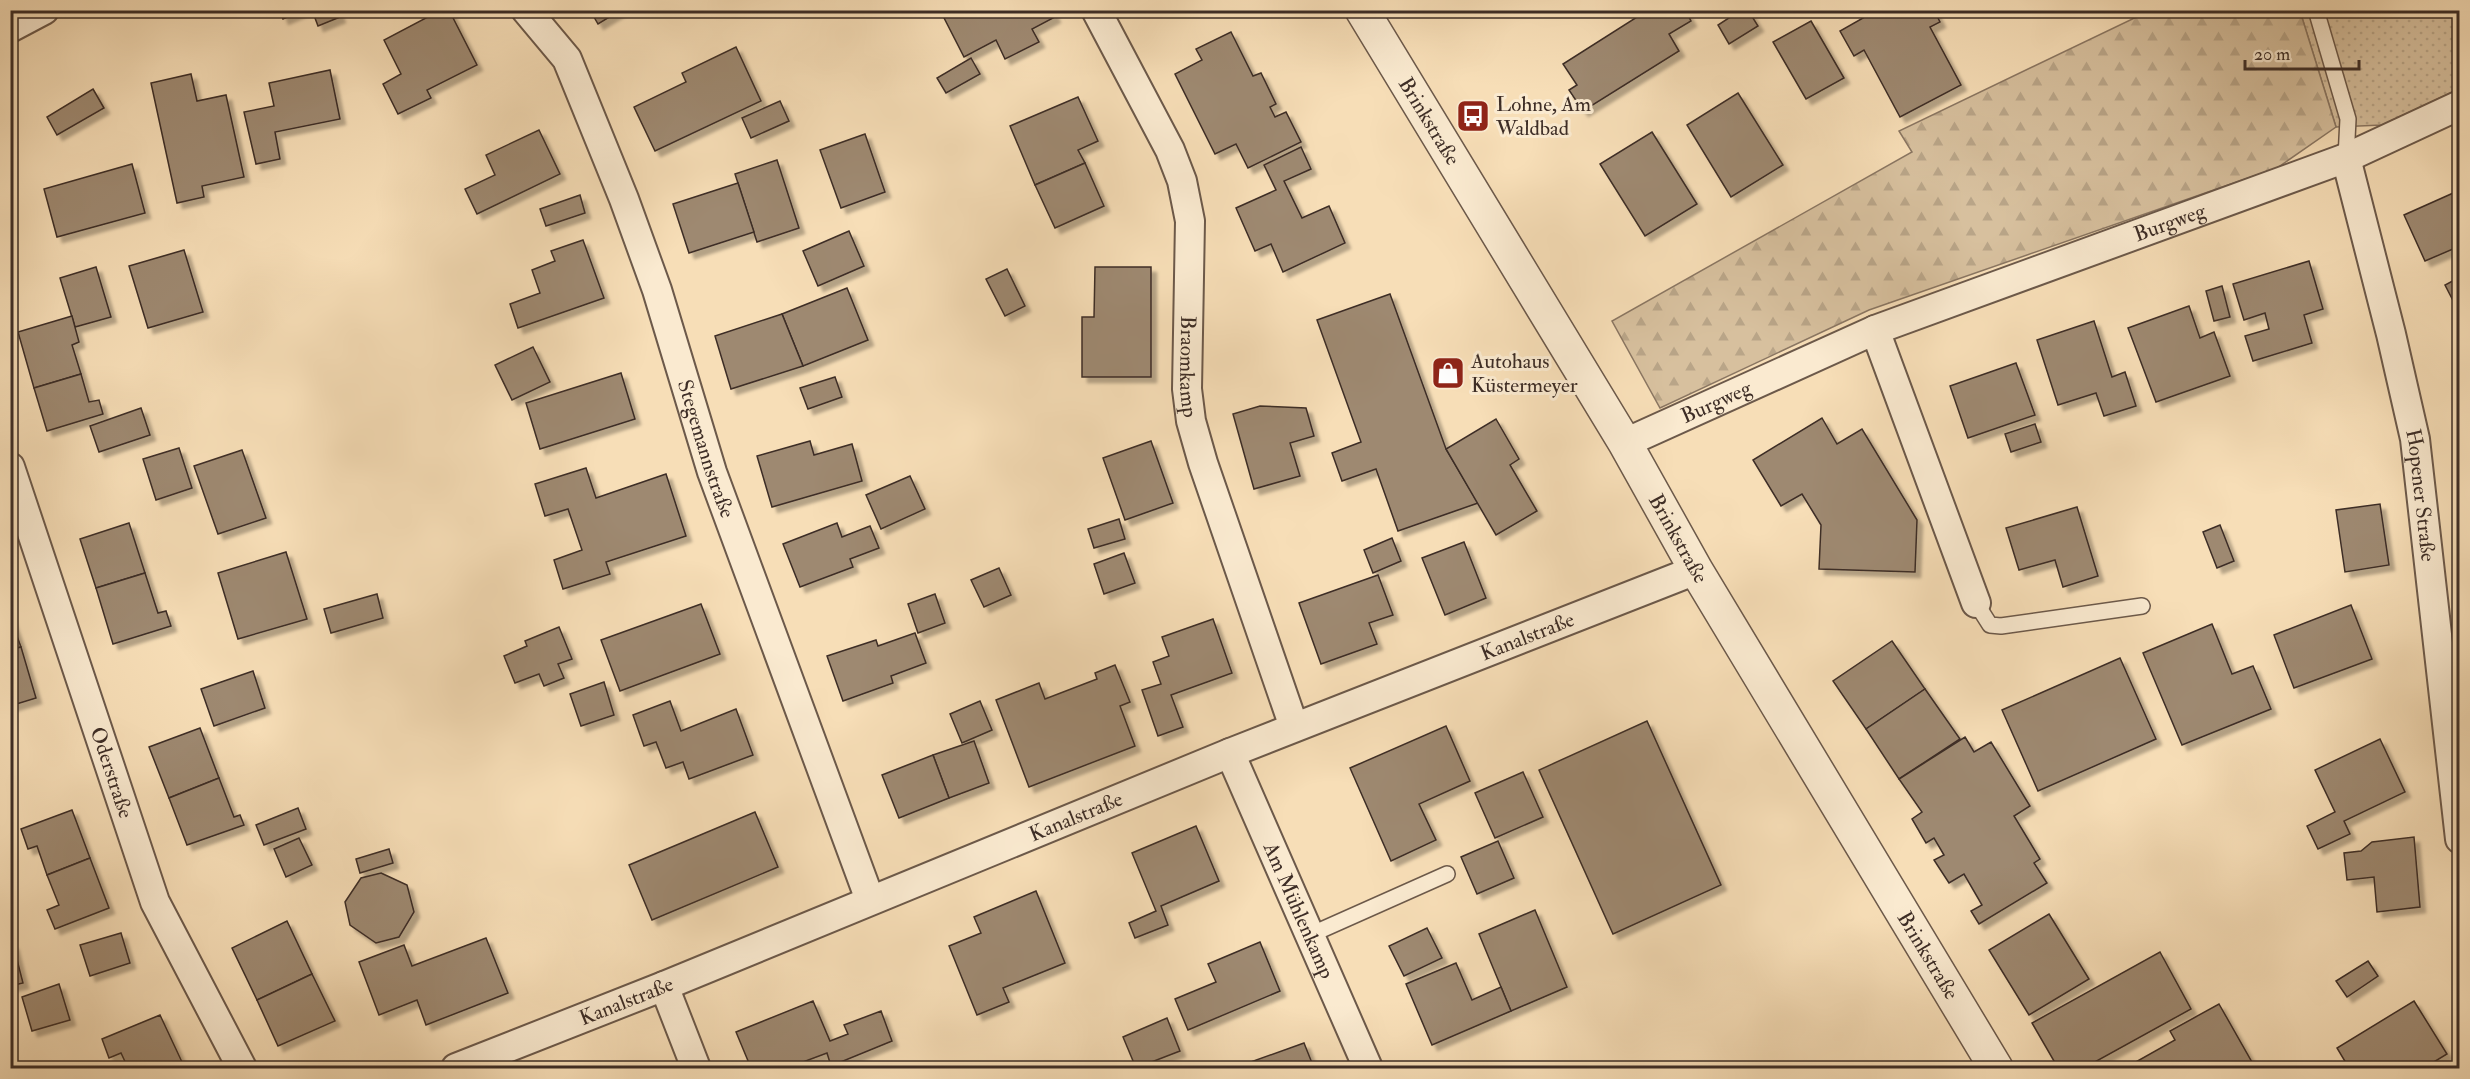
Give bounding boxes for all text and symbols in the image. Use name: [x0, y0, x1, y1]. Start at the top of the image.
scale bar: [2245, 33, 2359, 71]
text: 20 m: [2254, 43, 2290, 66]
street label: Brinkstraße: [1392, 72, 1466, 171]
place label: Lohne, Am Waldbad: [1495, 91, 1591, 142]
bus stop icon: Lohne, Am Waldbad: [1455, 98, 1491, 134]
street label: Burgweg: [2130, 197, 2210, 248]
street label: Braomkamp: [1173, 315, 1203, 419]
place label: Autohaus Küstermeyer: [1470, 348, 1578, 399]
shop icon: Autohaus Küstermeyer: [1430, 355, 1466, 391]
street label: Burgweg: [1677, 374, 1757, 430]
street label: Stegemannstraße: [671, 377, 741, 522]
street label: Hopener Straße: [2399, 426, 2442, 563]
street label: Brinkstraße: [1642, 489, 1714, 589]
street label: Kanalstraße: [1477, 606, 1579, 667]
street label: Oderstraße: [84, 723, 139, 822]
street label: Kanalstraße: [1025, 786, 1127, 848]
street label: Am Mühlenkamp: [1256, 837, 1340, 983]
street label: Brinkstraße: [1891, 907, 1965, 1005]
street label: Kanalstraße: [576, 971, 678, 1032]

